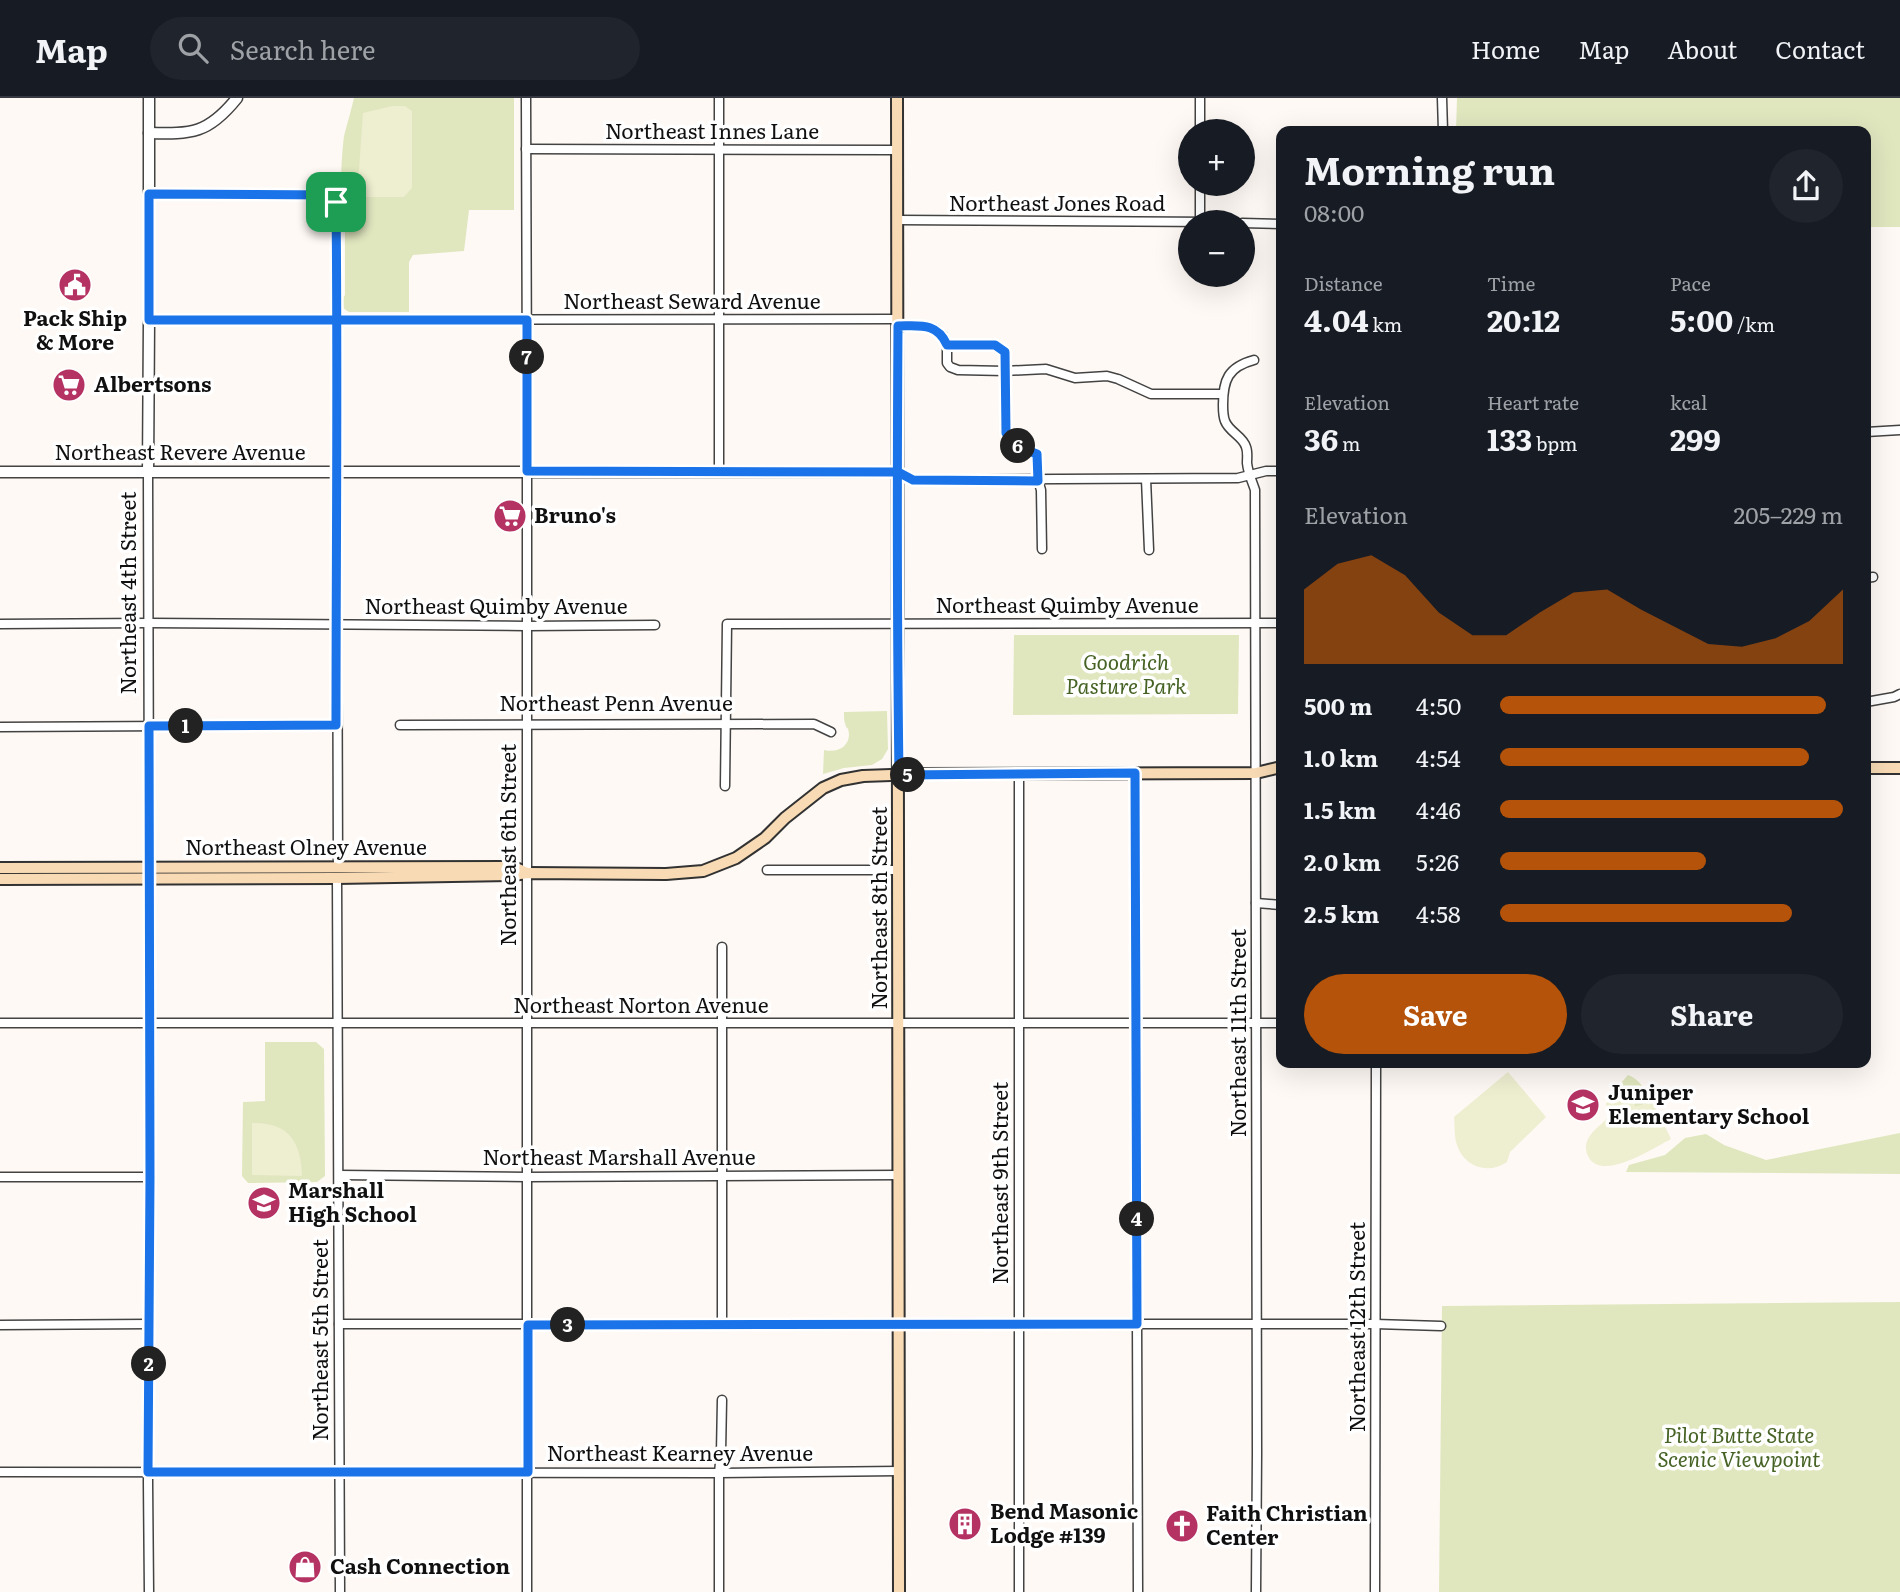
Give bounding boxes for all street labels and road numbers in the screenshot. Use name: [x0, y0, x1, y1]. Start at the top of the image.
street label: Northeast Innes Lane: [605, 114, 819, 145]
street label: Northeast Jones Road: [949, 186, 1165, 217]
street label: Northeast Seward Avenue: [563, 284, 821, 315]
street label: Northeast Revere Avenue: [54, 435, 306, 466]
street label: Northeast 4th Street: [111, 491, 142, 695]
street label: Northeast Quimby Avenue: [935, 588, 1199, 619]
street label: Northeast Quimby Avenue: [364, 589, 628, 620]
street label: Northeast Penn Avenue: [499, 686, 733, 717]
street label: Northeast 6th Street: [491, 743, 522, 946]
street label: Northeast 8th Street: [862, 806, 893, 1010]
street label: Northeast Olney Avenue: [185, 830, 427, 861]
street label: Northeast 11th Street: [1221, 928, 1252, 1137]
street label: Northeast Norton Avenue: [513, 988, 769, 1019]
street label: Northeast 9th Street: [983, 1081, 1014, 1284]
street label: Northeast Marshall Avenue: [482, 1140, 756, 1171]
street label: Northeast 12th Street: [1340, 1221, 1371, 1432]
street label: Northeast 5th Street: [303, 1238, 334, 1441]
street label: Northeast Kearney Avenue: [547, 1436, 813, 1467]

